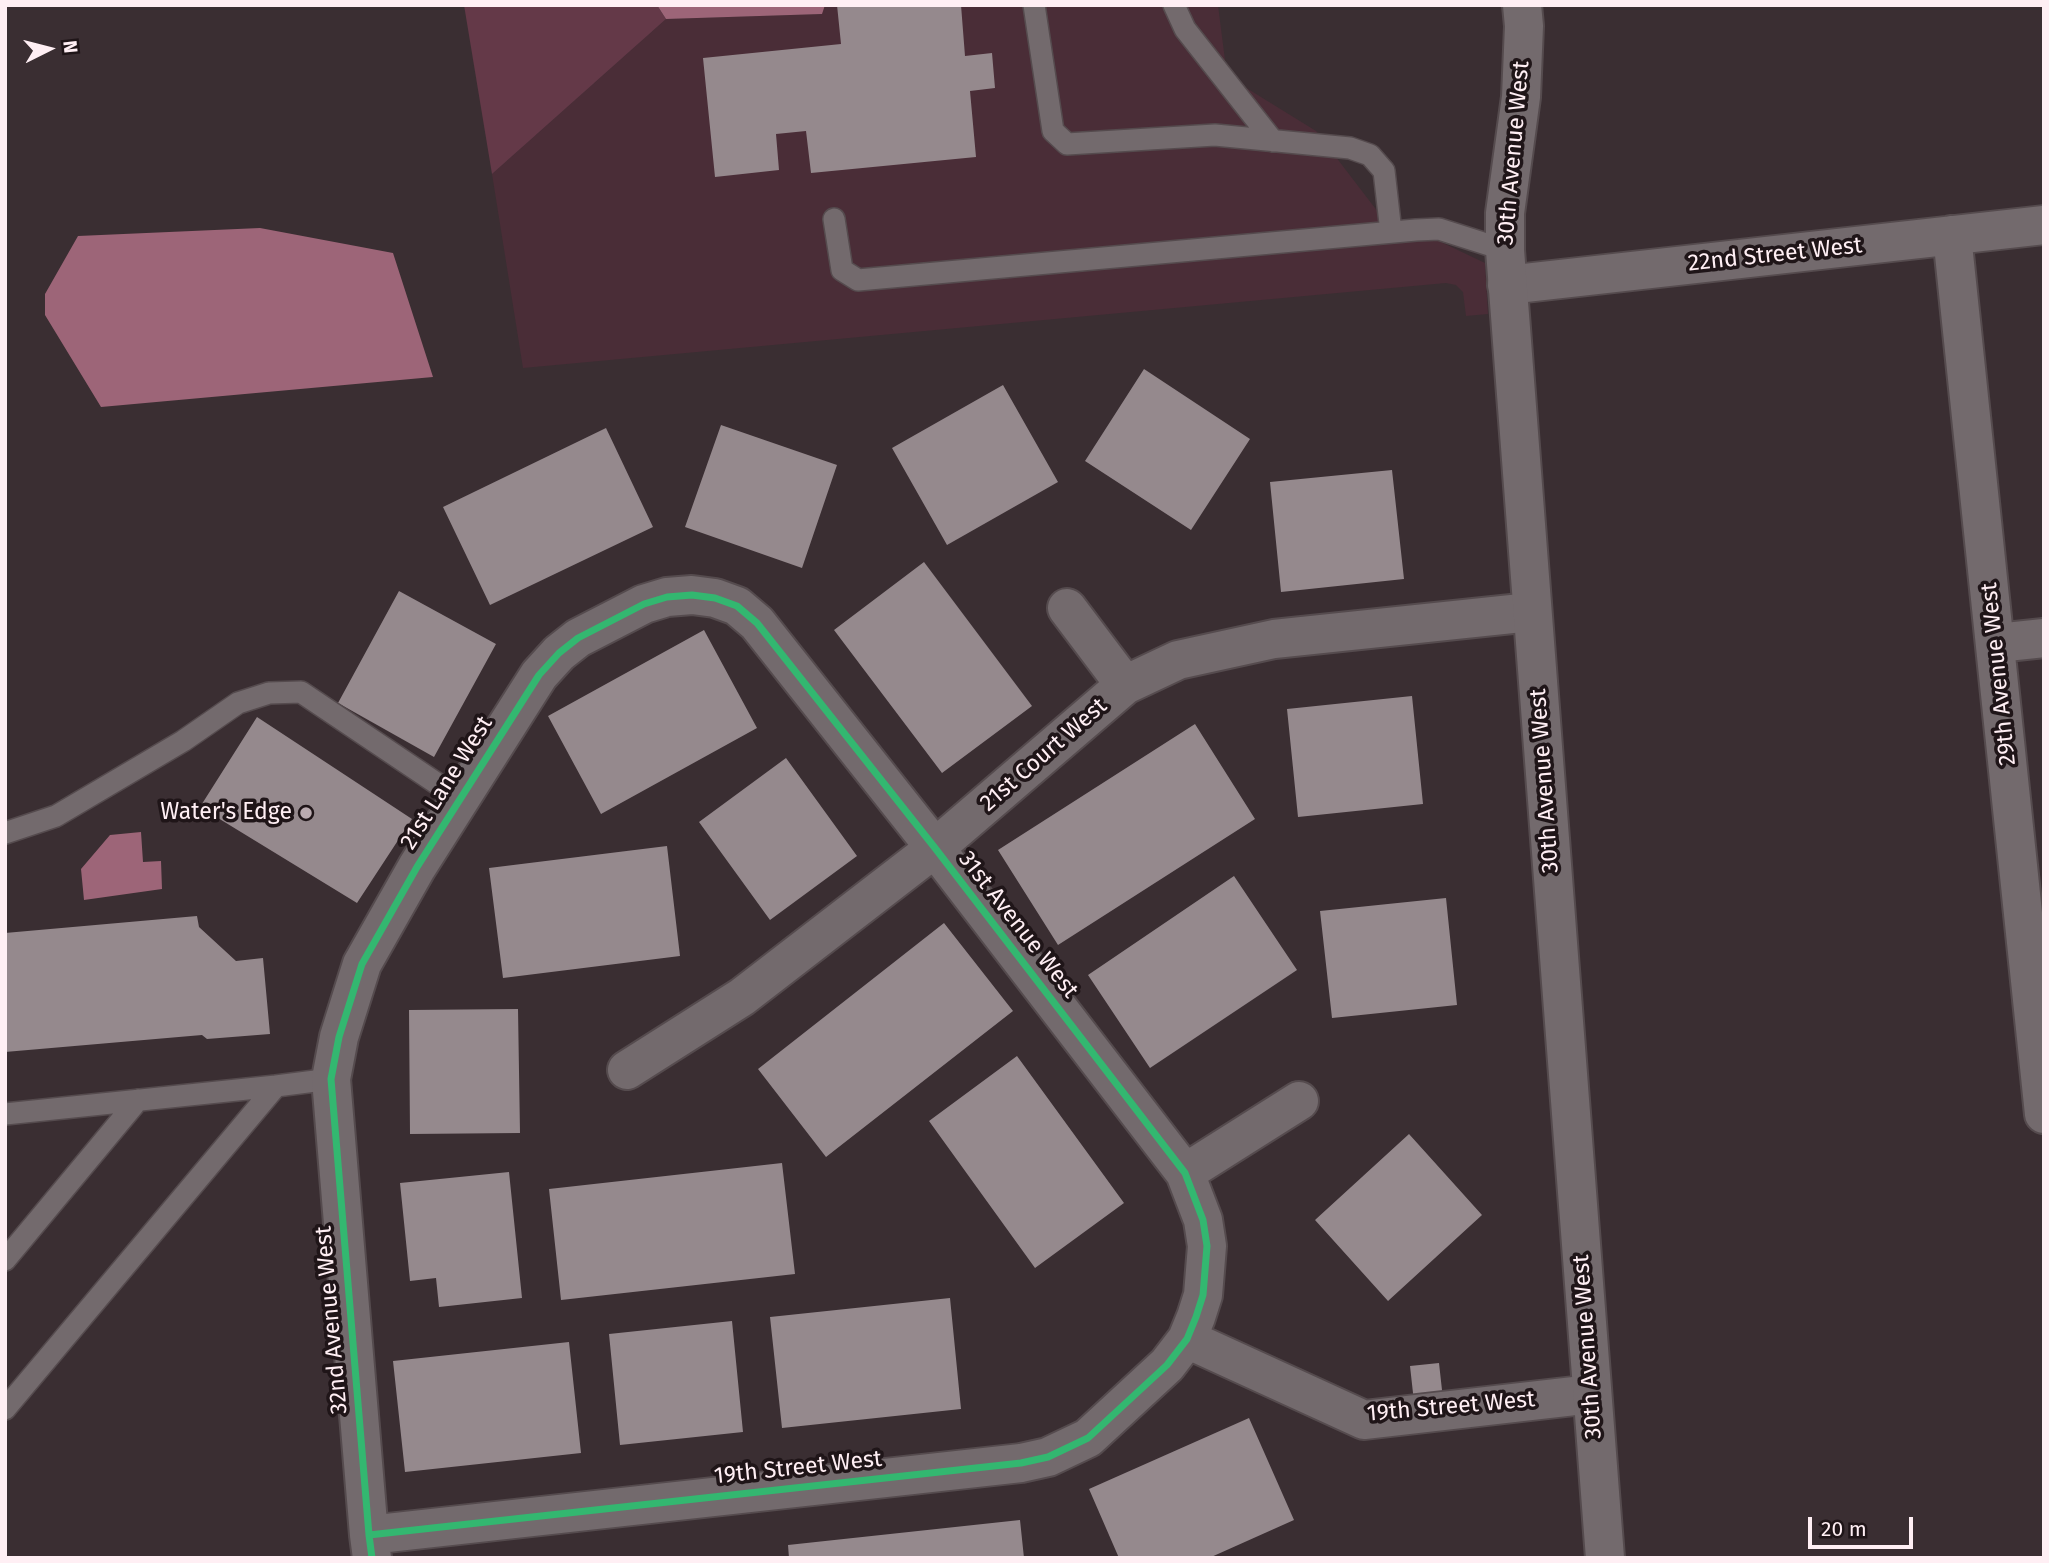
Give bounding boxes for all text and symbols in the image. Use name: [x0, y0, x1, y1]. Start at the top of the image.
north arrow: [14, 14, 84, 84]
text: N: [58, 39, 82, 54]
street label: 30th Avenue West: [1492, 60, 1536, 246]
street label: 22nd Street West: [1687, 232, 1863, 278]
street label: 29th Avenue West: [1976, 581, 2022, 767]
street label: 30th Avenue West: [1525, 688, 1565, 874]
street label: 21st Court West: [975, 693, 1113, 817]
street label: 21st Lane West: [395, 711, 499, 855]
place label: Water's Edge: [160, 799, 292, 827]
marker: Water's Edge: [298, 805, 314, 821]
street label: 31st Avenue West: [952, 846, 1084, 1004]
street label: 32nd Avenue West: [310, 1225, 354, 1415]
street label: 30th Avenue West: [1568, 1254, 1608, 1440]
street label: 19th Street West: [1366, 1386, 1536, 1428]
street label: 19th Street West: [713, 1445, 883, 1491]
scale bar: [1811, 1504, 1916, 1548]
text: 20 m: [1821, 1516, 1867, 1542]

